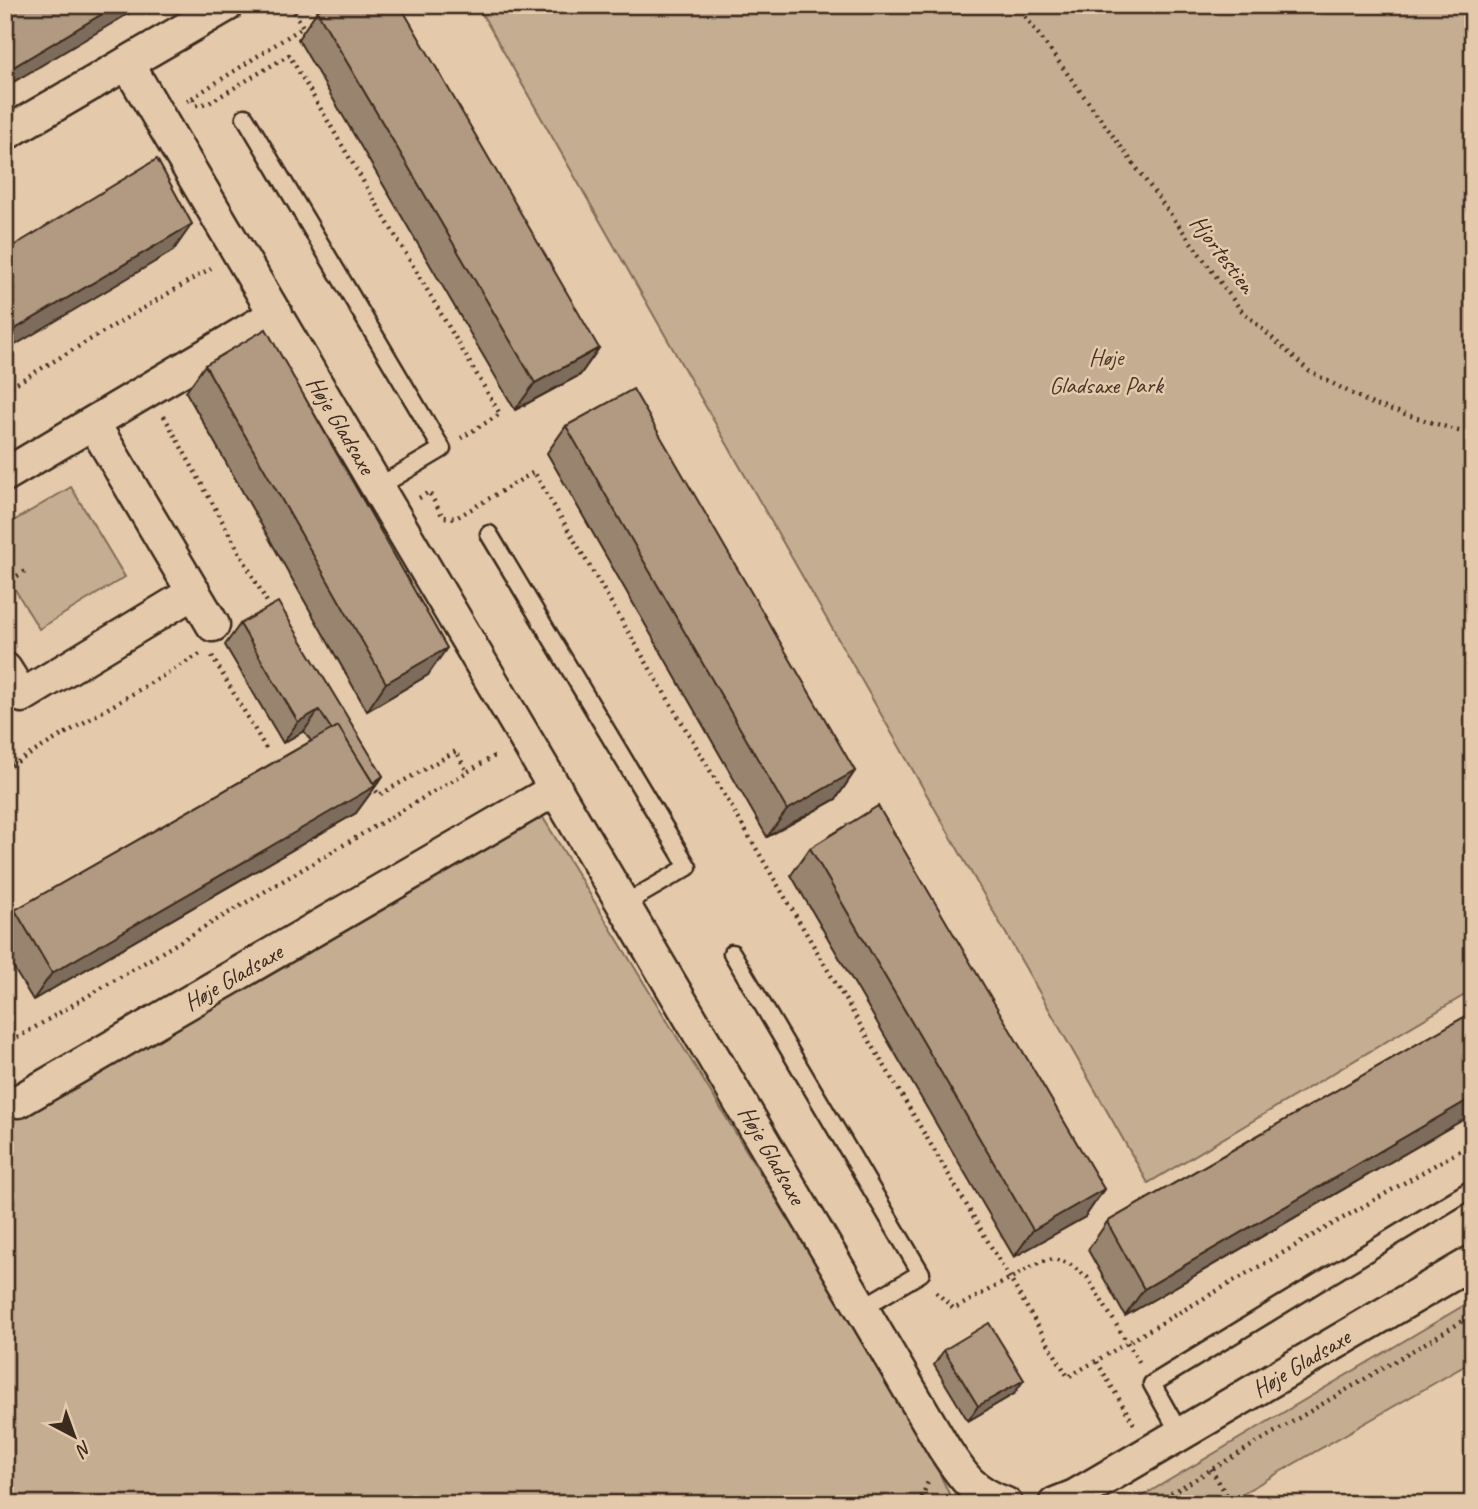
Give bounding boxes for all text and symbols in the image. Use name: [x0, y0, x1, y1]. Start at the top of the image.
street label: Hjortestien: [1184, 209, 1263, 300]
park label: Høje Gladsaxe Park: [1049, 342, 1165, 400]
street label: Høje Gladsaxe: [300, 370, 383, 481]
street label: Høje Gladsaxe: [178, 936, 290, 1017]
street label: Høje Gladsaxe: [732, 1100, 813, 1212]
street label: Høje Gladsaxe: [1246, 1321, 1357, 1404]
north arrow: [38, 1400, 108, 1470]
text: N: [70, 1435, 97, 1463]

